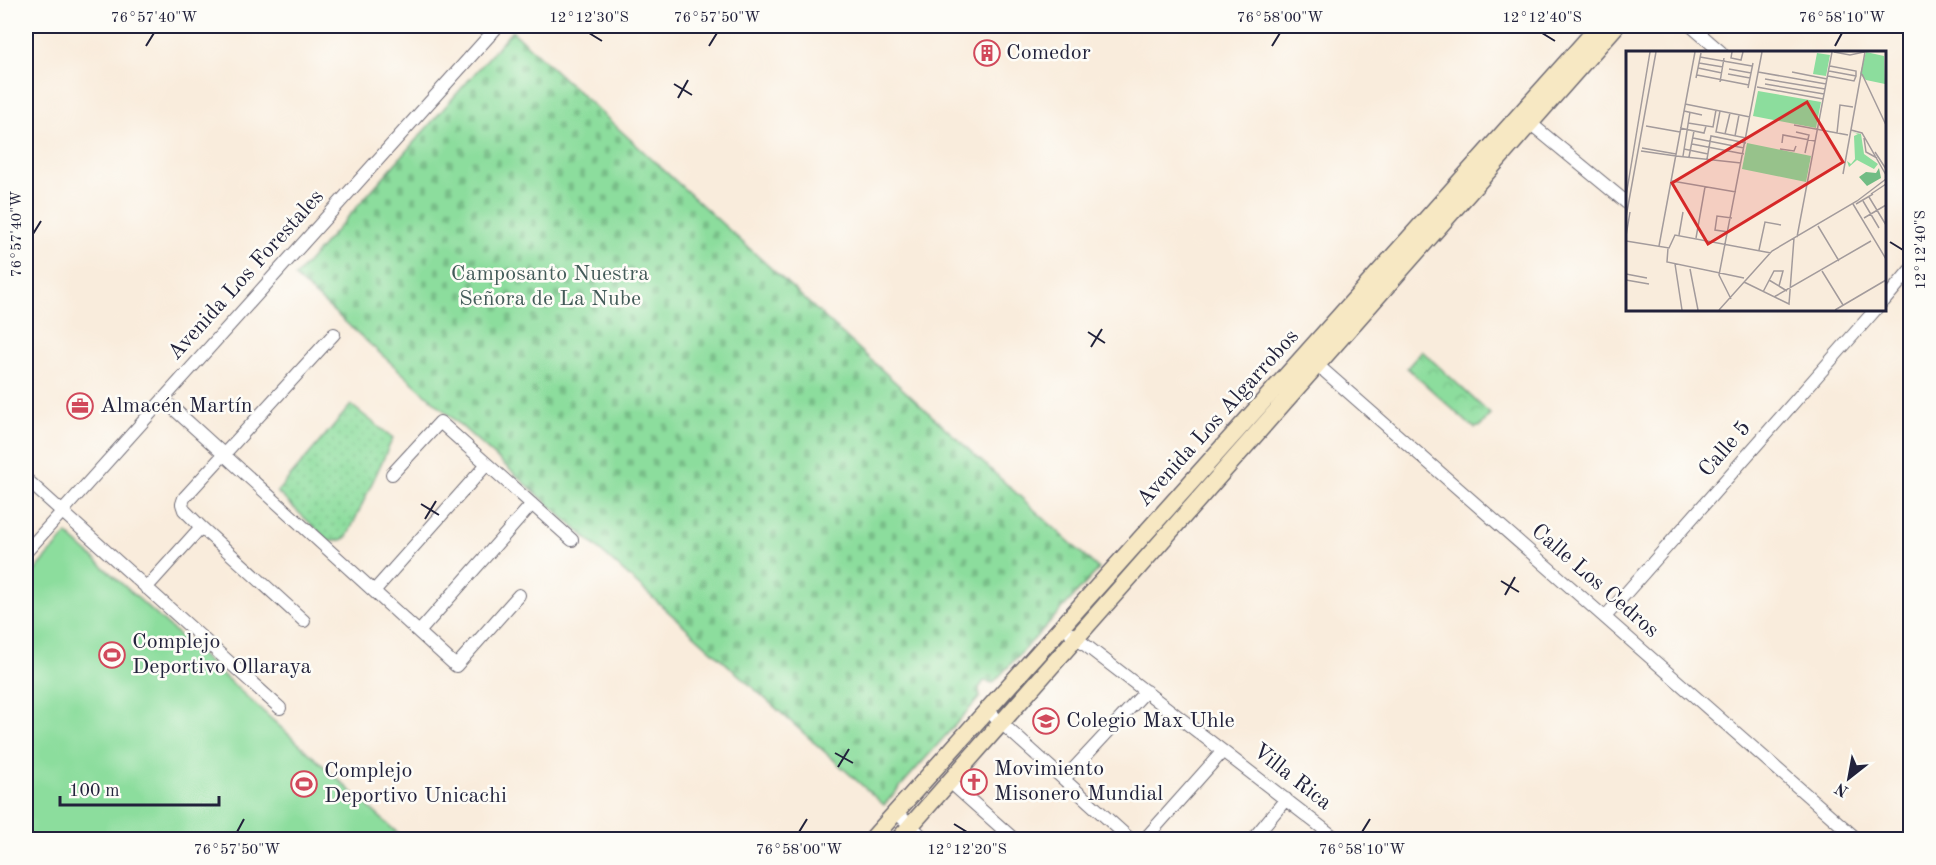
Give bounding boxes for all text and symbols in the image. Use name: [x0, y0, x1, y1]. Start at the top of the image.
text: 76°57'40"W: [111, 11, 197, 26]
text: 12°12'30"S: [549, 11, 629, 26]
text: 76°57'50"W: [674, 11, 760, 26]
text: 76°58'00"W: [1237, 11, 1323, 26]
text: 12°12'40"S: [1502, 11, 1582, 26]
text: 76°58'10"W: [1799, 11, 1885, 26]
building icon: Comedor: [972, 38, 1002, 68]
place label: Comedor: [1006, 42, 1091, 64]
inset map: [1626, 51, 1885, 310]
street label: Avenida Los Forestales: [164, 186, 328, 364]
text: 76°57'40"W: [10, 191, 25, 277]
text: 12°12'40"S: [1914, 210, 1929, 290]
park label: Camposanto Nuestra Señora de La Nube: [451, 263, 649, 310]
street label: Avenida Los Algarrobos: [1133, 325, 1303, 511]
office icon: Almacén Martín: [65, 391, 95, 421]
place label: Almacén Martín: [100, 395, 253, 417]
street label: Calle 5: [1695, 417, 1755, 481]
street label: Calle Los Cedros: [1527, 520, 1663, 642]
place label: Complejo Deportivo Ollaraya: [132, 631, 312, 678]
sports icon: Complejo Deportivo Ollaraya: [97, 640, 127, 670]
school or university icon: Colegio Max Uhle: [1031, 706, 1061, 736]
place label: Colegio Max Uhle: [1066, 710, 1235, 732]
street label: Villa Rica: [1249, 740, 1336, 814]
north arrow: [1819, 748, 1879, 808]
place label: Movimiento Misonero Mundial: [994, 758, 1163, 805]
place label: Complejo Deportivo Unicachi: [324, 760, 507, 807]
church icon: Movimiento Misonero Mundial: [959, 767, 989, 797]
scale bar: [60, 769, 219, 807]
sports icon: Complejo Deportivo Unicachi: [289, 769, 319, 799]
text: N: [1832, 779, 1852, 799]
text: 100 m: [69, 782, 120, 800]
text: 76°57'50"W: [194, 843, 280, 858]
text: 76°58'00"W: [756, 843, 842, 858]
text: 12°12'20"S: [927, 843, 1007, 858]
text: 76°58'10"W: [1319, 843, 1405, 858]

